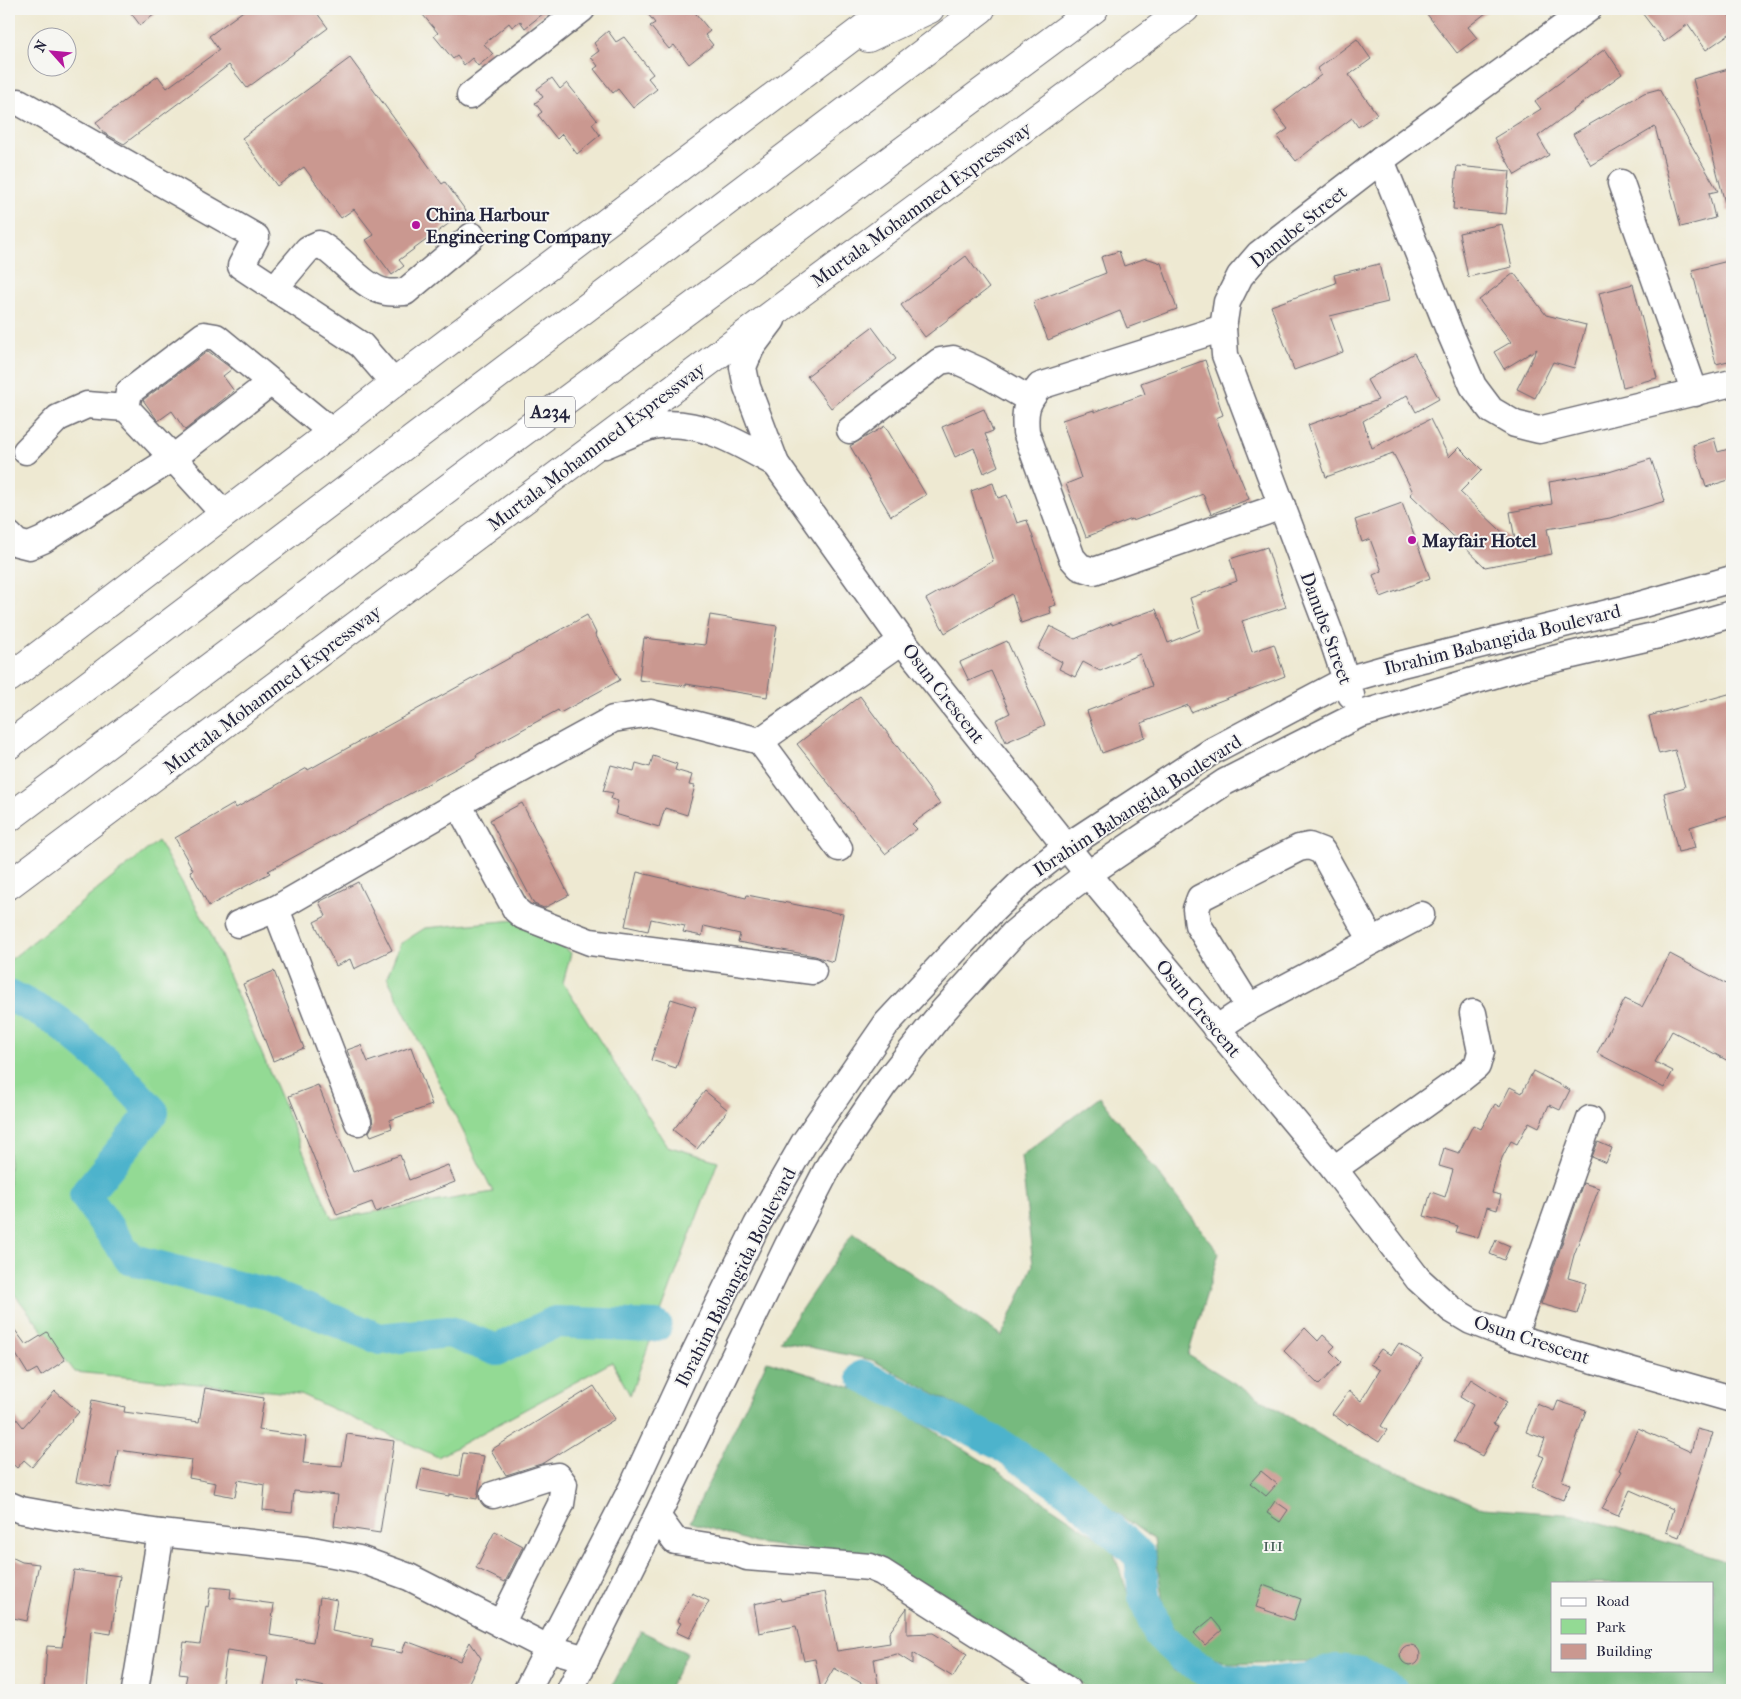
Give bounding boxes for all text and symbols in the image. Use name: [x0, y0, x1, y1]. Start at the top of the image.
north arrow: [28, 28, 78, 78]
text: N: [31, 37, 51, 55]
street label: Murtala Mohammed Expressway: [807, 117, 1037, 292]
street label: Danube Street: [1246, 181, 1352, 273]
place label: China Harbour Engineering Company: [426, 204, 612, 248]
marker: China Harbour Engineering Company: [410, 219, 422, 231]
street label: Murtala Mohammed Expressway: [483, 357, 710, 536]
road number: A234: [525, 397, 575, 428]
place label: Mayfair Hotel: [1421, 530, 1537, 552]
marker: Mayfair Hotel: [1406, 534, 1418, 546]
street label: Danube Street: [1295, 569, 1357, 688]
street label: Murtala Mohammed Expressway: [159, 600, 386, 779]
street label: Ibrahim Babangida Boulevard: [1382, 600, 1624, 680]
street label: Osun Crescent: [897, 639, 989, 748]
street label: Ibrahim Babangida Boulevard: [1030, 730, 1246, 881]
street label: Osun Crescent: [1151, 955, 1246, 1062]
street label: Ibrahim Babangida Boulevard: [671, 1163, 801, 1391]
street label: Osun Crescent: [1471, 1311, 1593, 1369]
park label: 111: [1263, 1534, 1283, 1556]
legend: [1551, 1582, 1714, 1672]
text: Road: [1596, 1592, 1630, 1610]
text: Park: [1596, 1618, 1626, 1636]
text: Building: [1596, 1642, 1653, 1660]

